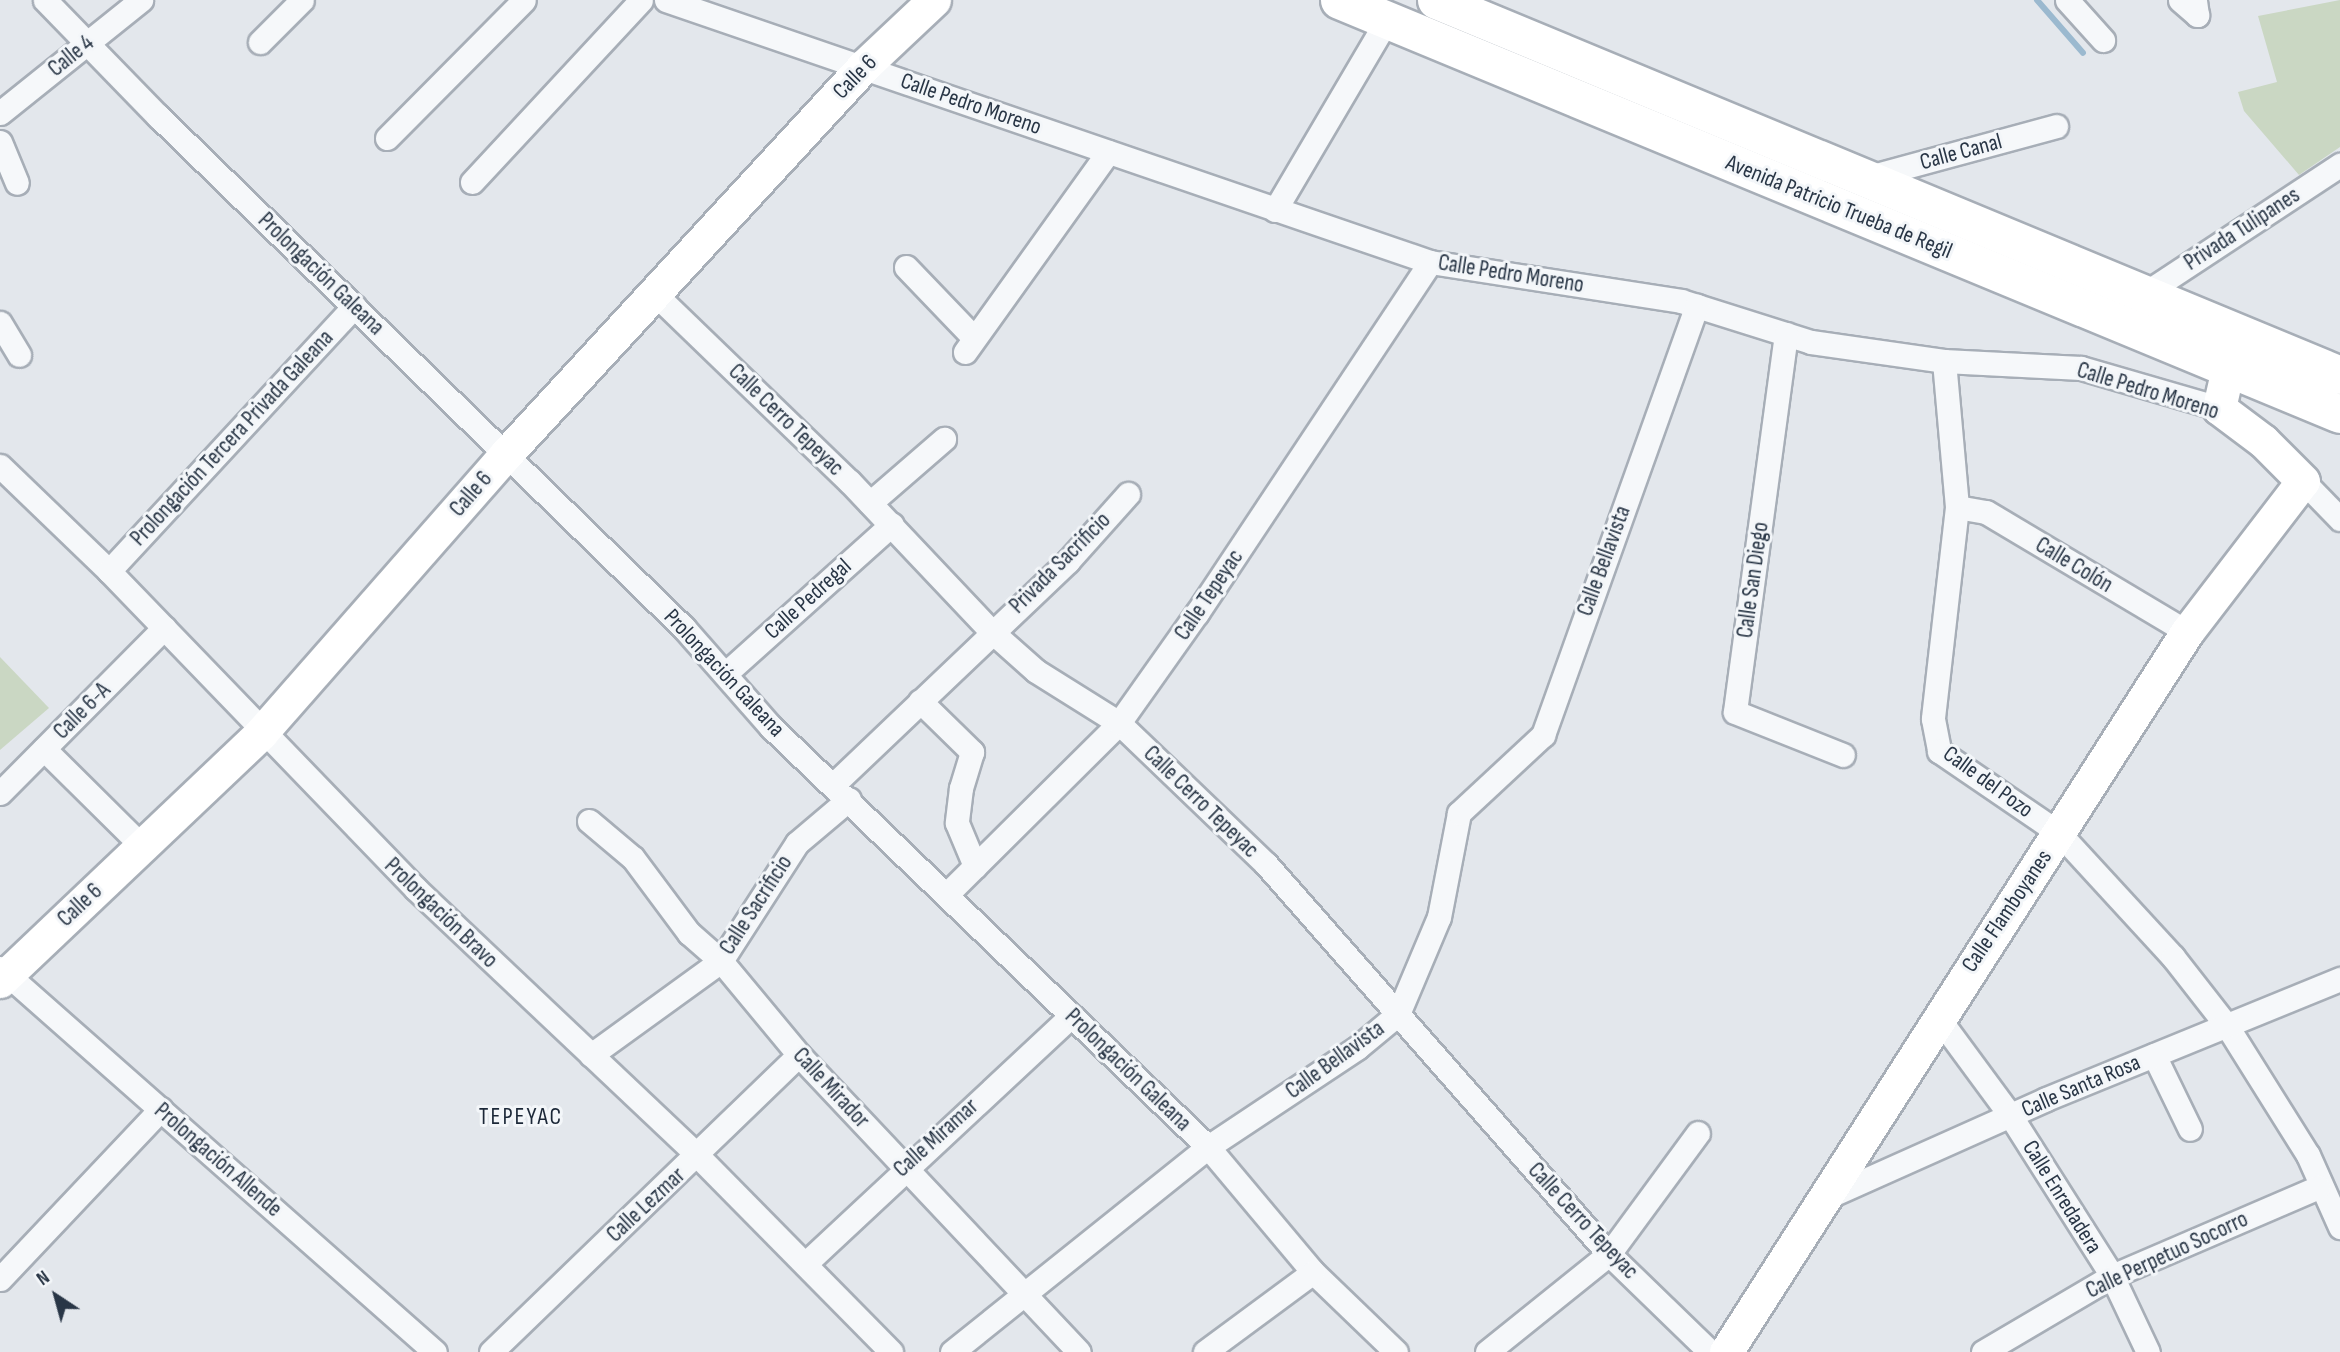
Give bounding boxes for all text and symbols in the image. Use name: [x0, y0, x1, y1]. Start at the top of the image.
street label: Calle 4: [43, 29, 99, 83]
street label: Calle 6: [827, 49, 883, 105]
street label: Calle Pedro Moreno: [897, 67, 1045, 141]
street label: Calle Canal: [1917, 128, 2005, 176]
street label: Avenida Patricio Trueba de Regil: [1722, 149, 1956, 265]
street label: Privada Tulipanes: [2179, 181, 2305, 277]
street label: Prolongación Galeana: [252, 207, 390, 341]
street label: Calle Pedro Moreno: [1436, 249, 1586, 299]
street label: Prolongación Tercera Privada Galeana: [125, 324, 339, 552]
street label: Calle Pedro Moreno: [2074, 356, 2222, 426]
street label: Calle Cerro Tepeyac: [723, 358, 849, 482]
street label: Calle 6: [444, 466, 498, 522]
street label: Calle Bellavista: [1571, 502, 1637, 620]
street label: Privada Sacrificio: [1004, 507, 1116, 619]
street label: Calle San Diego: [1731, 520, 1775, 640]
street label: Calle Colón: [2030, 531, 2118, 599]
street label: Calle Tepeyac: [1169, 544, 1249, 646]
street label: Calle Pedregal: [759, 553, 857, 645]
street label: Prolongación Galeana: [658, 603, 790, 743]
street label: Calle 6-A: [48, 677, 116, 745]
street label: Calle Cerro Tepeyac: [1138, 740, 1264, 864]
street label: Calle del Pozo: [1938, 740, 2038, 824]
street label: Calle Flamboyanes: [1956, 845, 2058, 977]
street label: Calle Sacrificio: [714, 850, 798, 960]
street label: Prolongación Bravo: [379, 852, 503, 974]
street label: Calle 6: [52, 877, 108, 933]
street label: Prolongación Galeana: [1059, 1003, 1197, 1137]
street label: Calle Bellavista: [1280, 1015, 1390, 1105]
street label: Calle Mirador: [787, 1042, 875, 1134]
street label: Calle Santa Rosa: [2018, 1049, 2144, 1123]
street label: Calle Miramar: [888, 1093, 984, 1183]
street label: Prolongación Allende: [149, 1097, 287, 1223]
district label: TEPEYAC: [480, 1103, 562, 1131]
street label: Calle Enredadera: [2016, 1135, 2108, 1259]
street label: Calle Cerro Tepeyac: [1522, 1157, 1644, 1285]
street label: Calle Lezmar: [601, 1162, 691, 1248]
street label: Calle Perpetuo Socorro: [2082, 1205, 2252, 1305]
north arrow: [21, 1261, 91, 1331]
text: N: [32, 1266, 54, 1291]

